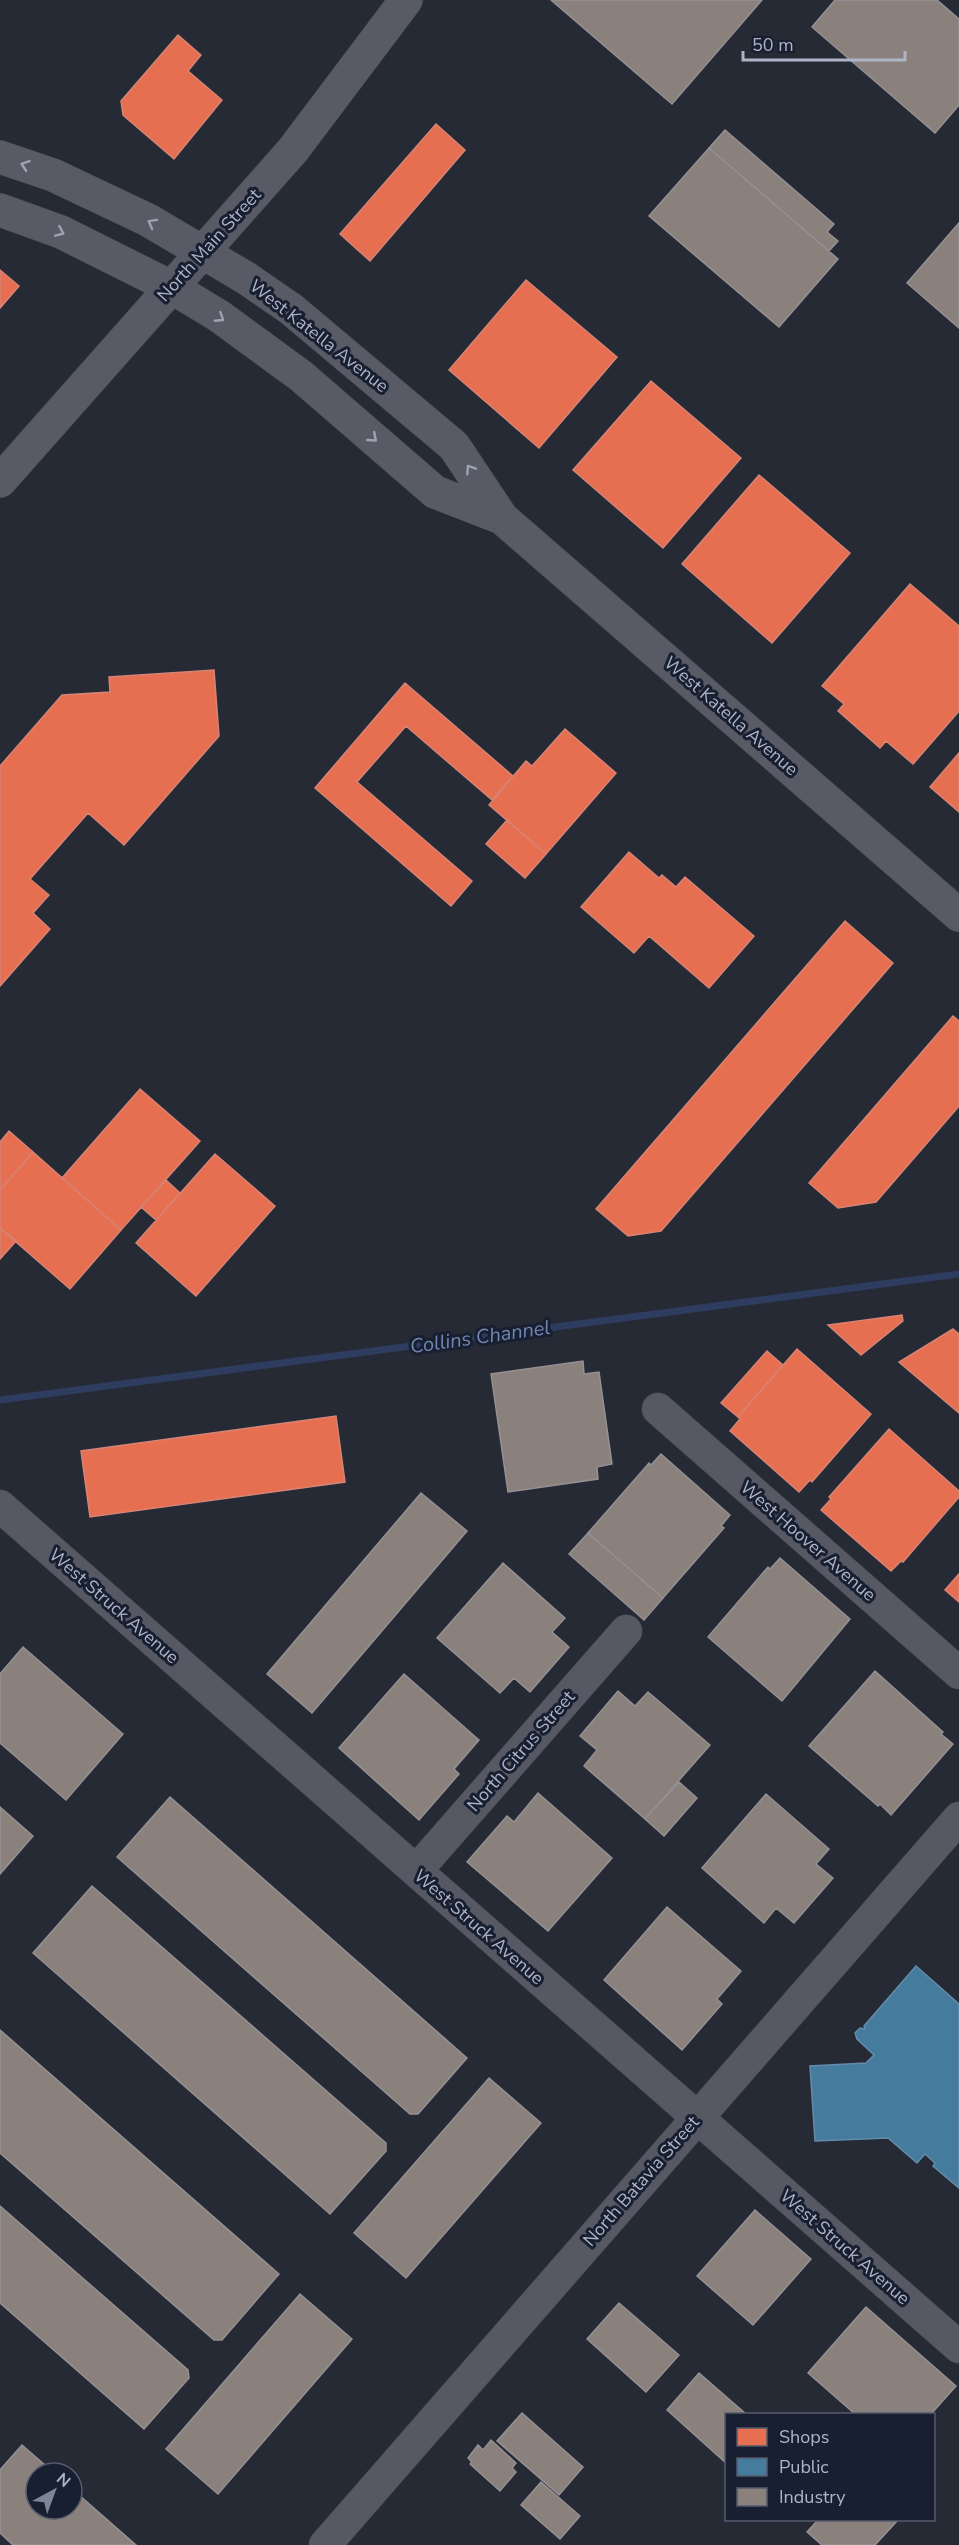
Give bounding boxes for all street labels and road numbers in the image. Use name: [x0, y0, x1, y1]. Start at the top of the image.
street label: North Main Street: [152, 183, 267, 307]
street label: West Katella Avenue: [244, 274, 394, 398]
street label: West Katella Avenue: [659, 651, 803, 781]
street label: West Hoover Avenue: [735, 1475, 881, 1607]
street label: West Struck Avenue: [44, 1543, 184, 1669]
street label: North Citrus Street: [462, 1685, 581, 1817]
street label: West Struck Avenue: [409, 1864, 549, 1990]
street label: North Batavia Street: [578, 2110, 705, 2251]
street label: West Struck Avenue: [775, 2184, 915, 2310]

